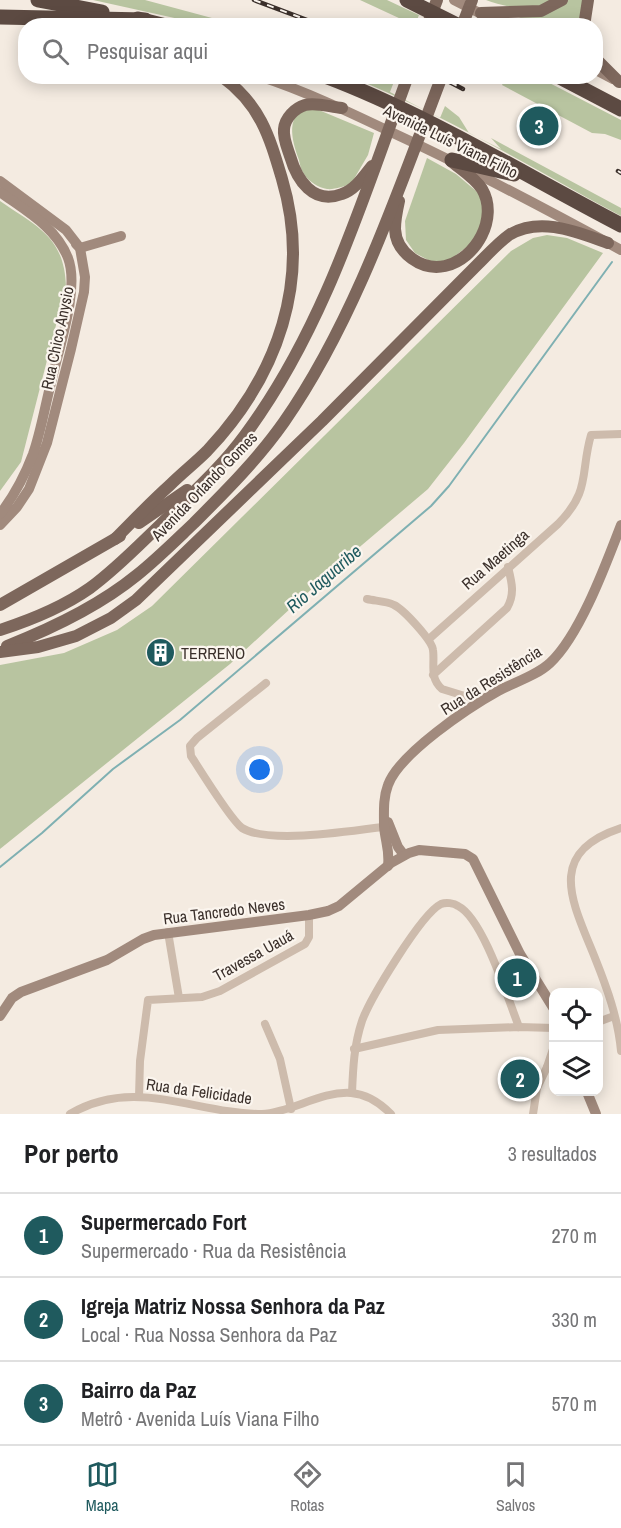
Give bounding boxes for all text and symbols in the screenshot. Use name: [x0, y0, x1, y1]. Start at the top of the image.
search box: [18, 18, 603, 84]
icon: search: [39, 35, 72, 68]
text: Pesquisar aqui: [87, 36, 208, 66]
street label: Avenida Luís Viana Filho: [379, 98, 522, 183]
pin: 3: [520, 104, 558, 148]
street label: Rua Chico Anysio: [35, 284, 79, 392]
street label: Avenida Orlando Gomes: [145, 426, 262, 546]
street label: Rua Maetinga: [457, 523, 534, 594]
water label: Rio Jaguaribe: [280, 539, 367, 618]
building icon: TERRENO: [144, 637, 176, 669]
street label: Rua da Resistência: [436, 640, 546, 720]
place label: TERRENO: [181, 642, 245, 664]
your location: [245, 755, 274, 784]
street label: Rua Tancredo Neves: [162, 893, 286, 929]
street label: Travessa Uauá: [209, 924, 298, 986]
pin: 1: [498, 956, 536, 1000]
map controls: [549, 988, 603, 1096]
button: locate: [549, 988, 603, 1042]
button: layers: [549, 1042, 603, 1096]
pin: 2: [500, 1056, 540, 1102]
street label: Rua da Felicidade: [145, 1073, 253, 1109]
text: Por perto: [24, 1136, 119, 1171]
text: 3 resultados: [508, 1140, 597, 1167]
text: Supermercado Fort: [81, 1207, 247, 1237]
text: 1: [39, 1222, 48, 1249]
text: 270 m: [551, 1222, 597, 1249]
text: Supermercado · Rua da Resistência: [81, 1237, 346, 1264]
text: Igreja Matriz Nossa Senhora da Paz: [81, 1291, 385, 1321]
text: 2: [39, 1306, 48, 1333]
text: 330 m: [551, 1306, 597, 1333]
text: Local · Rua Nossa Senhora da Paz: [81, 1321, 337, 1348]
text: Bairro da Paz: [81, 1375, 196, 1405]
text: 3: [39, 1390, 48, 1417]
text: 570 m: [551, 1390, 597, 1417]
text: Metrô · Avenida Luís Viana Filho: [81, 1405, 319, 1432]
tab: Mapa: [86, 1458, 119, 1516]
tab: Rotas: [290, 1458, 324, 1516]
tab: Salvos: [496, 1458, 535, 1516]

